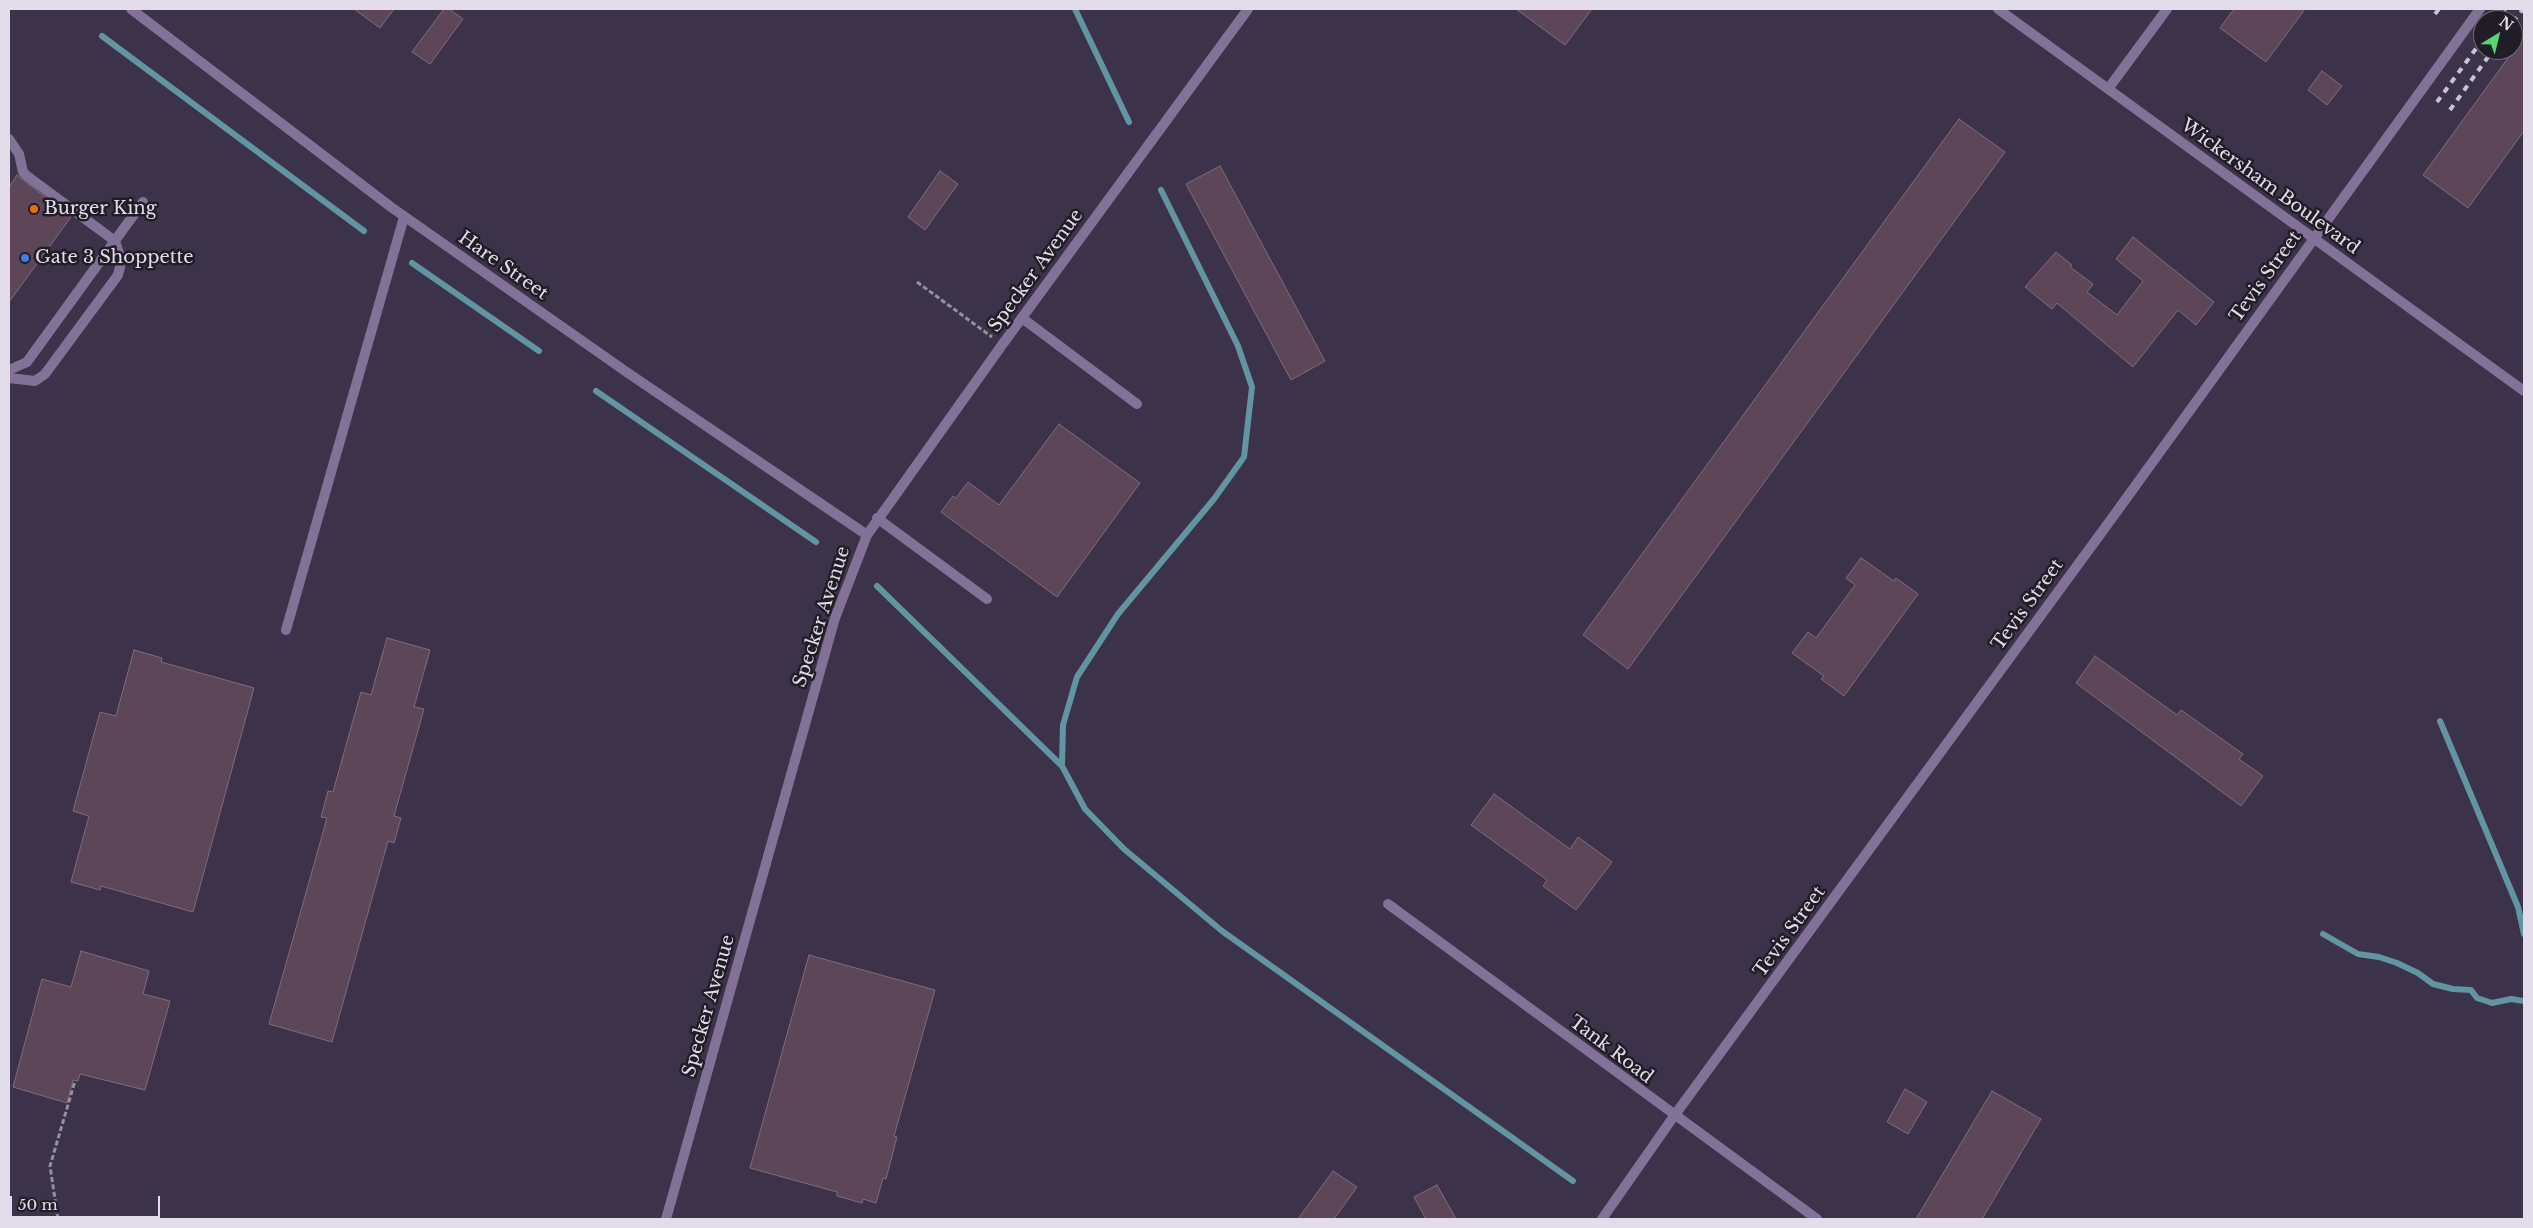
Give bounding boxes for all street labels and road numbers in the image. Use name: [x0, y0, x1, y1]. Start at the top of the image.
street label: Wickersham Boulevard: [2176, 115, 2364, 259]
street label: Specker Avenue: [984, 205, 1088, 337]
street label: Hare Street: [454, 227, 552, 305]
street label: Tevis Street: [2226, 227, 2306, 327]
street label: Specker Avenue: [789, 544, 855, 690]
street label: Tevis Street: [1988, 555, 2068, 655]
street label: Tevis Street: [1750, 882, 1830, 982]
street label: Specker Avenue: [678, 932, 740, 1080]
street label: Tank Road: [1565, 1012, 1657, 1088]

